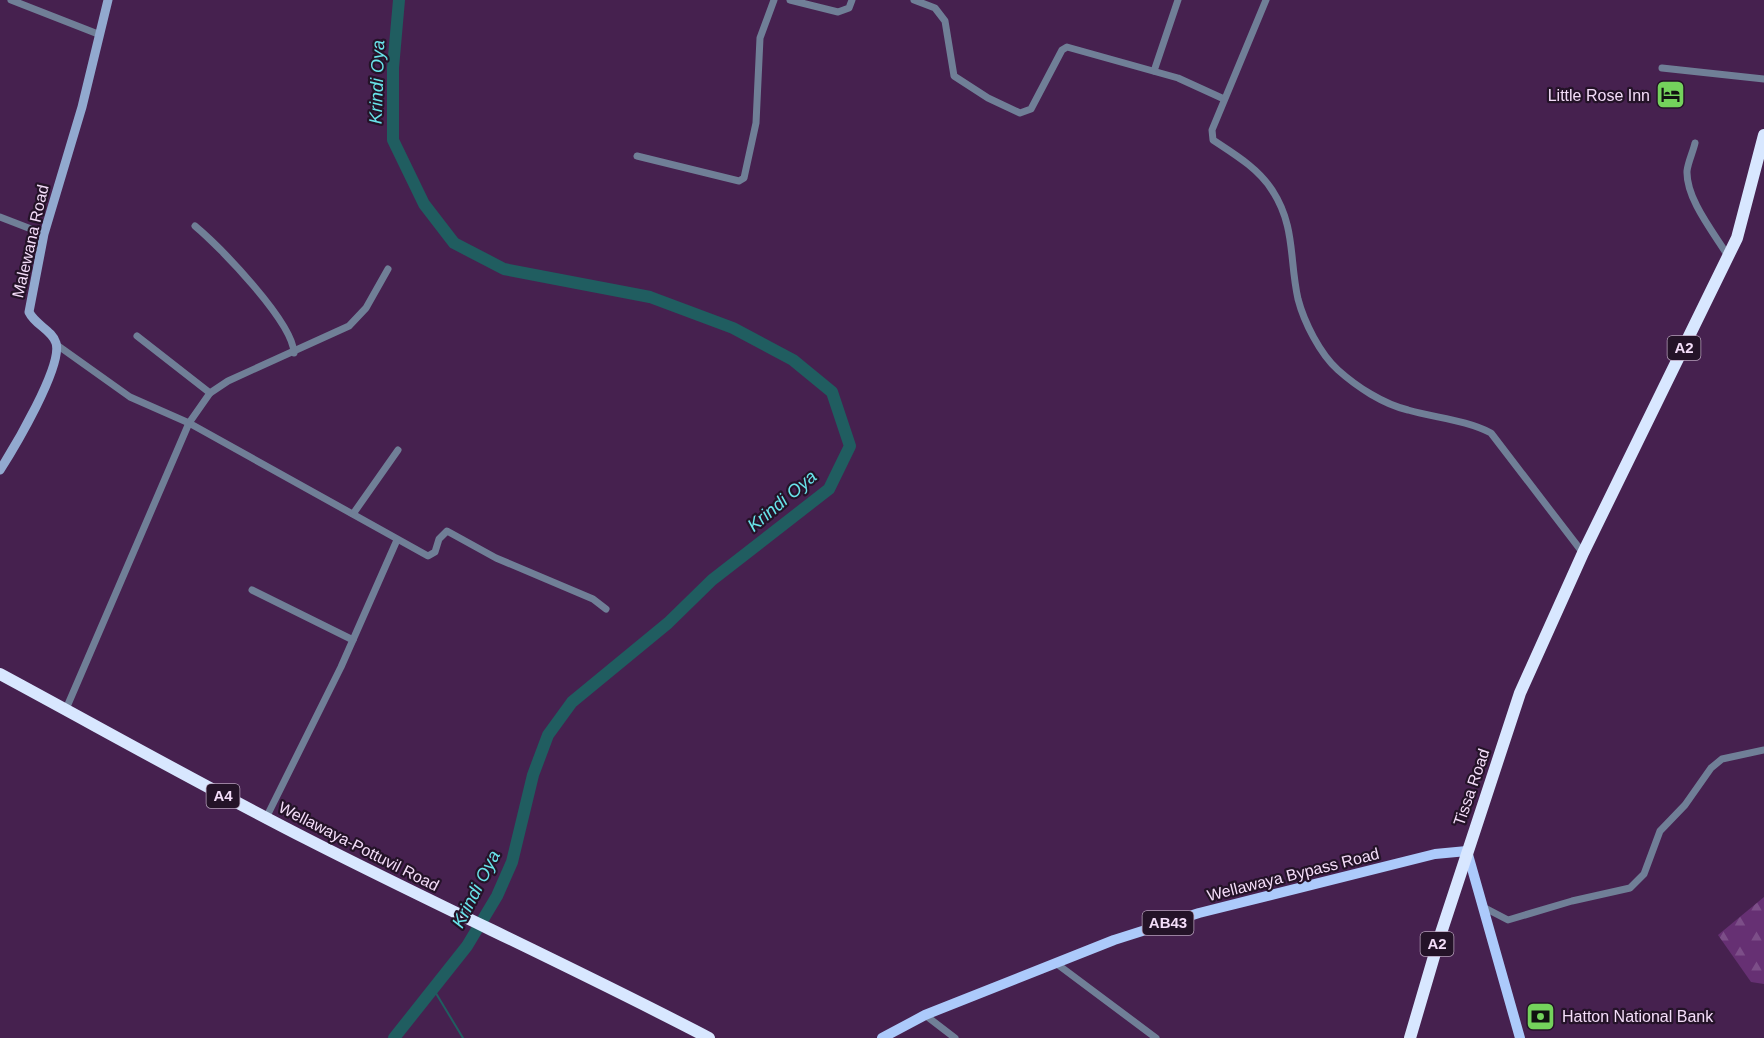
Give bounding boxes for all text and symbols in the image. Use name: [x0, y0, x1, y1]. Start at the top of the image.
water label: Krindi Oya: [366, 40, 388, 124]
hotel icon: Little Rose Inn: [1655, 79, 1687, 111]
place label: Little Rose Inn: [1548, 87, 1650, 104]
street label: Malewana Road: [9, 183, 52, 299]
road number: A2: [1668, 336, 1700, 360]
water label: Krindi Oya: [743, 466, 821, 536]
street label: Tissa Road: [1450, 746, 1493, 828]
road number: A4: [206, 784, 240, 808]
street label: Wellawaya-Pottuvil Road: [276, 799, 442, 894]
street label: Wellawaya Bypass Road: [1205, 845, 1381, 904]
water label: Krindi Oya: [448, 847, 504, 931]
road number: AB43: [1142, 911, 1194, 935]
road number: A2: [1420, 932, 1454, 956]
bank icon: Hatton National Bank: [1525, 1000, 1557, 1032]
place label: Hatton National Bank: [1562, 1008, 1714, 1025]

